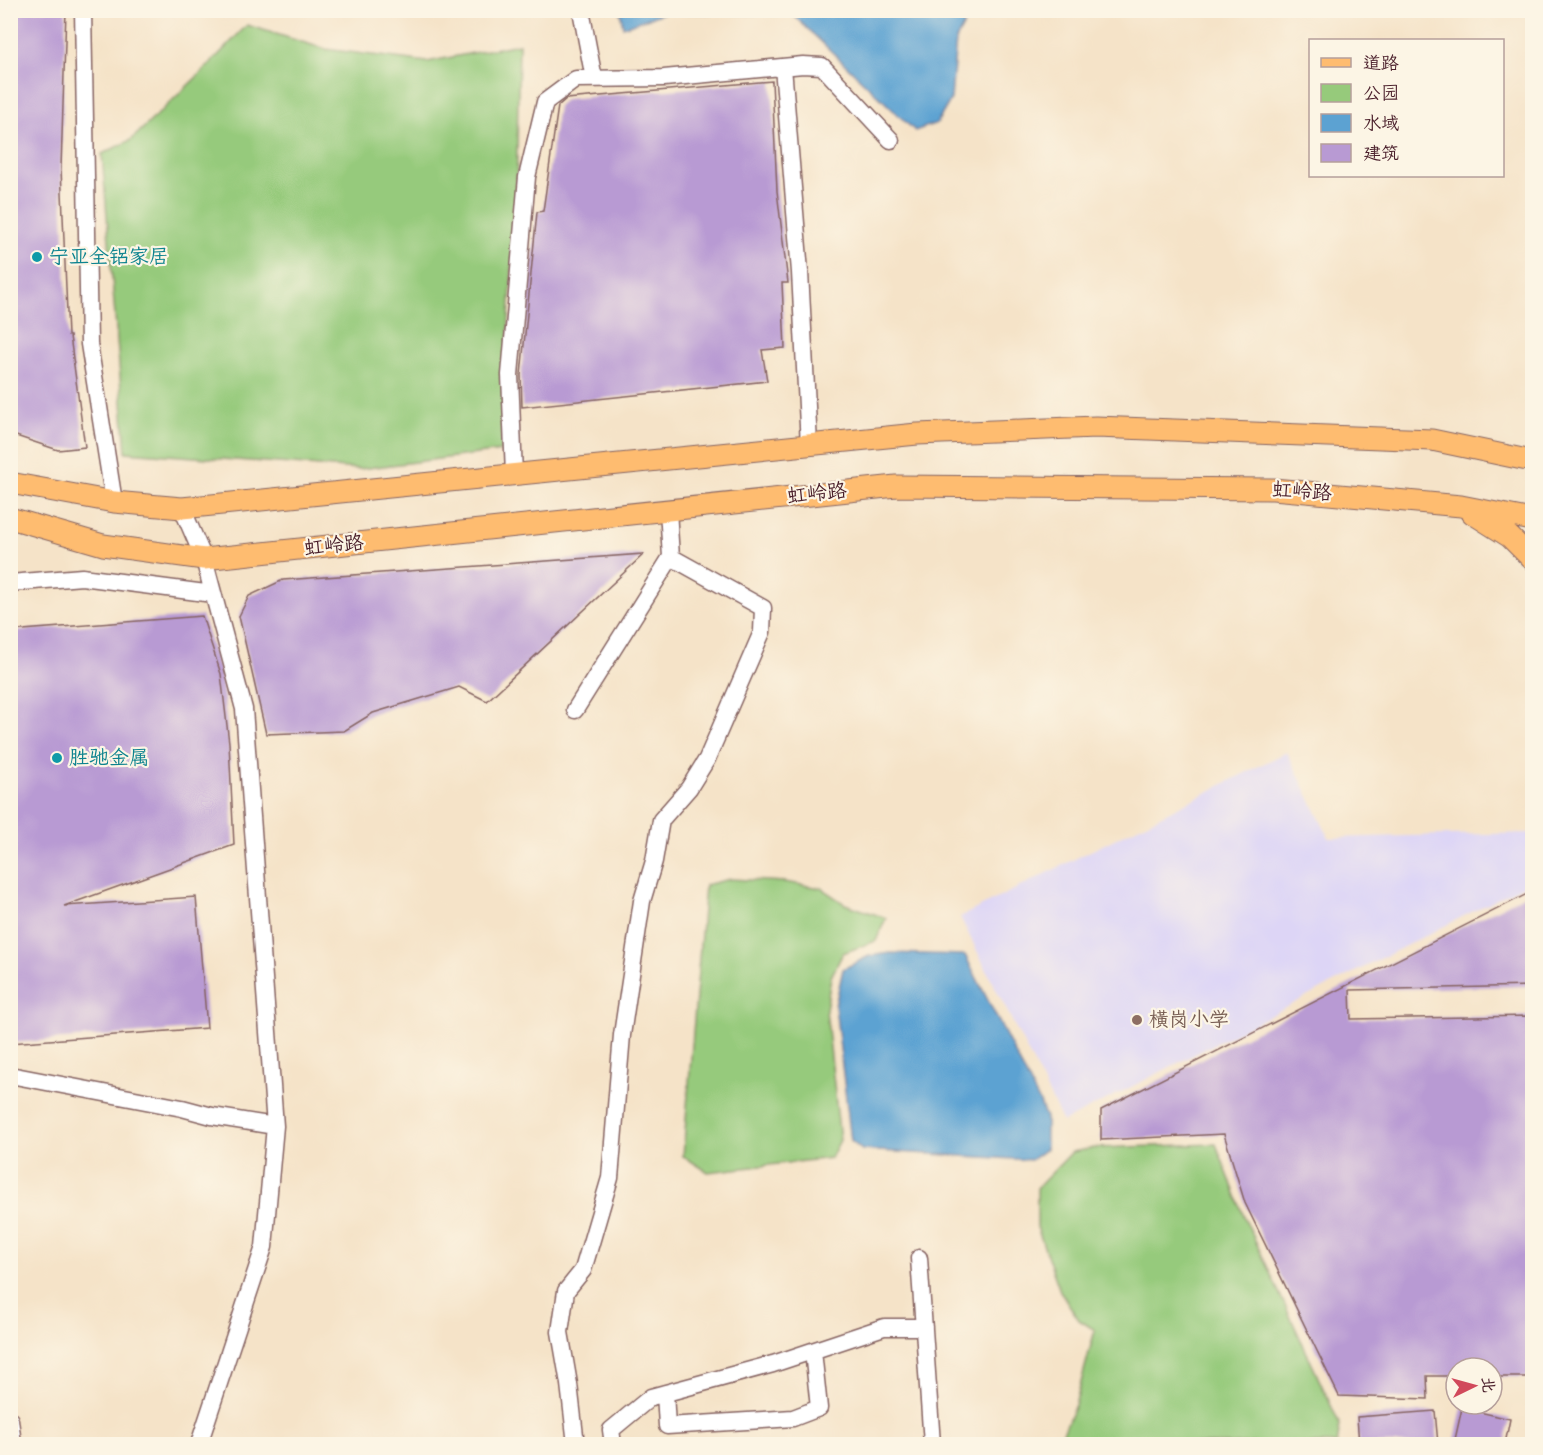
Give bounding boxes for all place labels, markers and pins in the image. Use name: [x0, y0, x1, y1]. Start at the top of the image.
place label: 宁亚全铝家居: [49, 244, 169, 271]
marker: 宁亚全铝家居: [30, 250, 44, 264]
place label: 胜驰金属: [69, 745, 149, 772]
marker: 胜驰金属: [50, 751, 64, 765]
place label: 横岗小学: [1149, 1007, 1229, 1034]
marker: 横岗小学: [1130, 1013, 1144, 1027]

